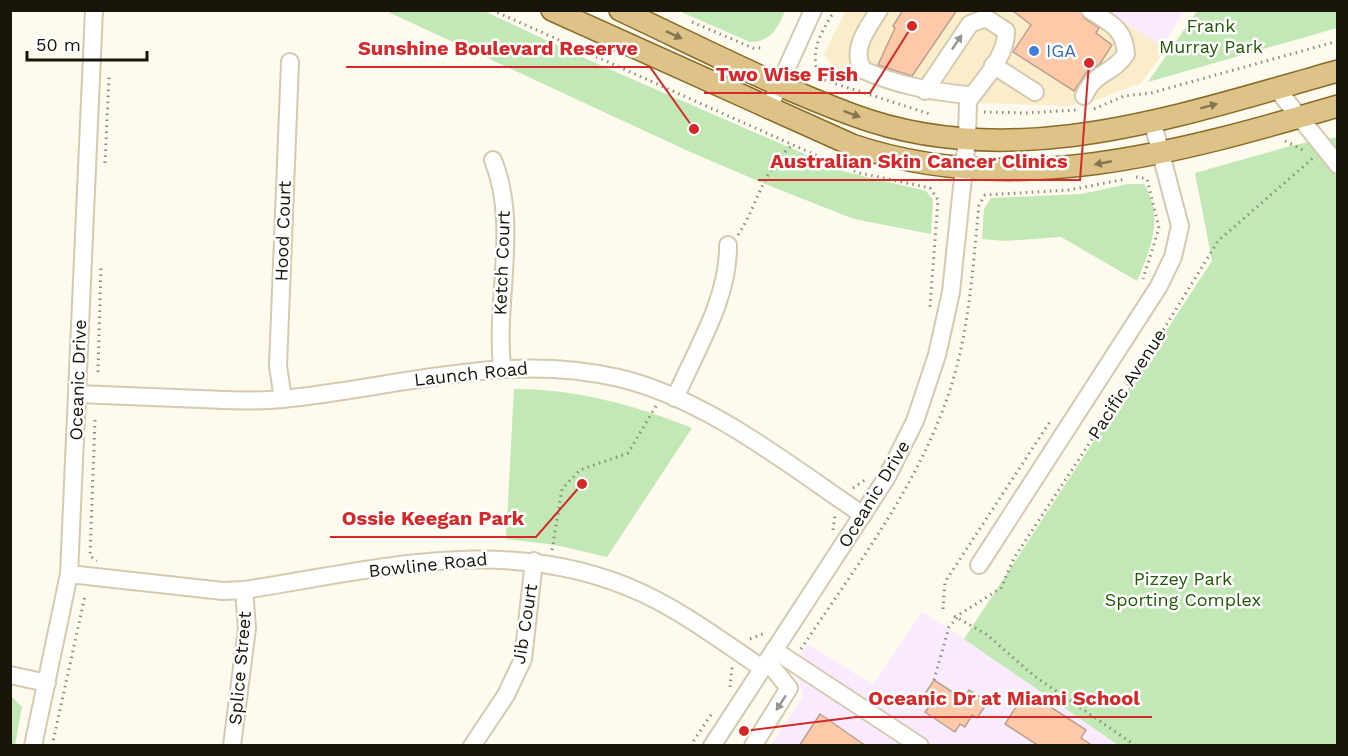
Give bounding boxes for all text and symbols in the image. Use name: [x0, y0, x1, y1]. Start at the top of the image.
park label: Frank Murray Park: [1159, 15, 1263, 57]
scale bar: [27, 24, 147, 62]
callout: Sunshine Boulevard Reserve: [346, 29, 650, 67]
one-way arrow: [665, 30, 682, 39]
text: 50 m: [36, 34, 81, 55]
one-way arrow: [951, 35, 963, 51]
text: Sunshine Boulevard Reserve: [358, 36, 638, 60]
place label: IGA: [1046, 40, 1076, 61]
marker: IGA: [1027, 44, 1041, 58]
callout: Two Wise Fish: [704, 55, 870, 93]
text: Two Wise Fish: [716, 62, 858, 86]
one-way arrow: [1200, 100, 1218, 110]
one-way arrow: [843, 110, 861, 120]
callout: Australian Skin Cancer Clinics: [758, 142, 1080, 180]
text: Australian Skin Cancer Clinics: [770, 149, 1068, 173]
one-way arrow: [1094, 159, 1113, 168]
street label: Hood Court: [270, 180, 295, 282]
street label: Ketch Court: [489, 210, 514, 316]
street label: Oceanic Drive: [65, 319, 90, 441]
street label: Pacific Avenue: [1083, 325, 1170, 443]
street label: Launch Road: [413, 357, 529, 390]
street label: Oceanic Drive: [833, 436, 914, 551]
callout: Ossie Keegan Park: [330, 499, 536, 537]
text: Ossie Keegan Park: [342, 506, 525, 530]
street label: Bowline Road: [368, 548, 488, 581]
park label: Pizzey Park Sporting Complex: [1105, 568, 1261, 610]
street label: Jib Court: [508, 582, 541, 666]
street label: Splice Street: [224, 610, 255, 726]
callout: Oceanic Dr at Miami School: [856, 679, 1152, 717]
text: Oceanic Dr at Miami School: [868, 686, 1140, 710]
one-way arrow: [776, 694, 787, 711]

